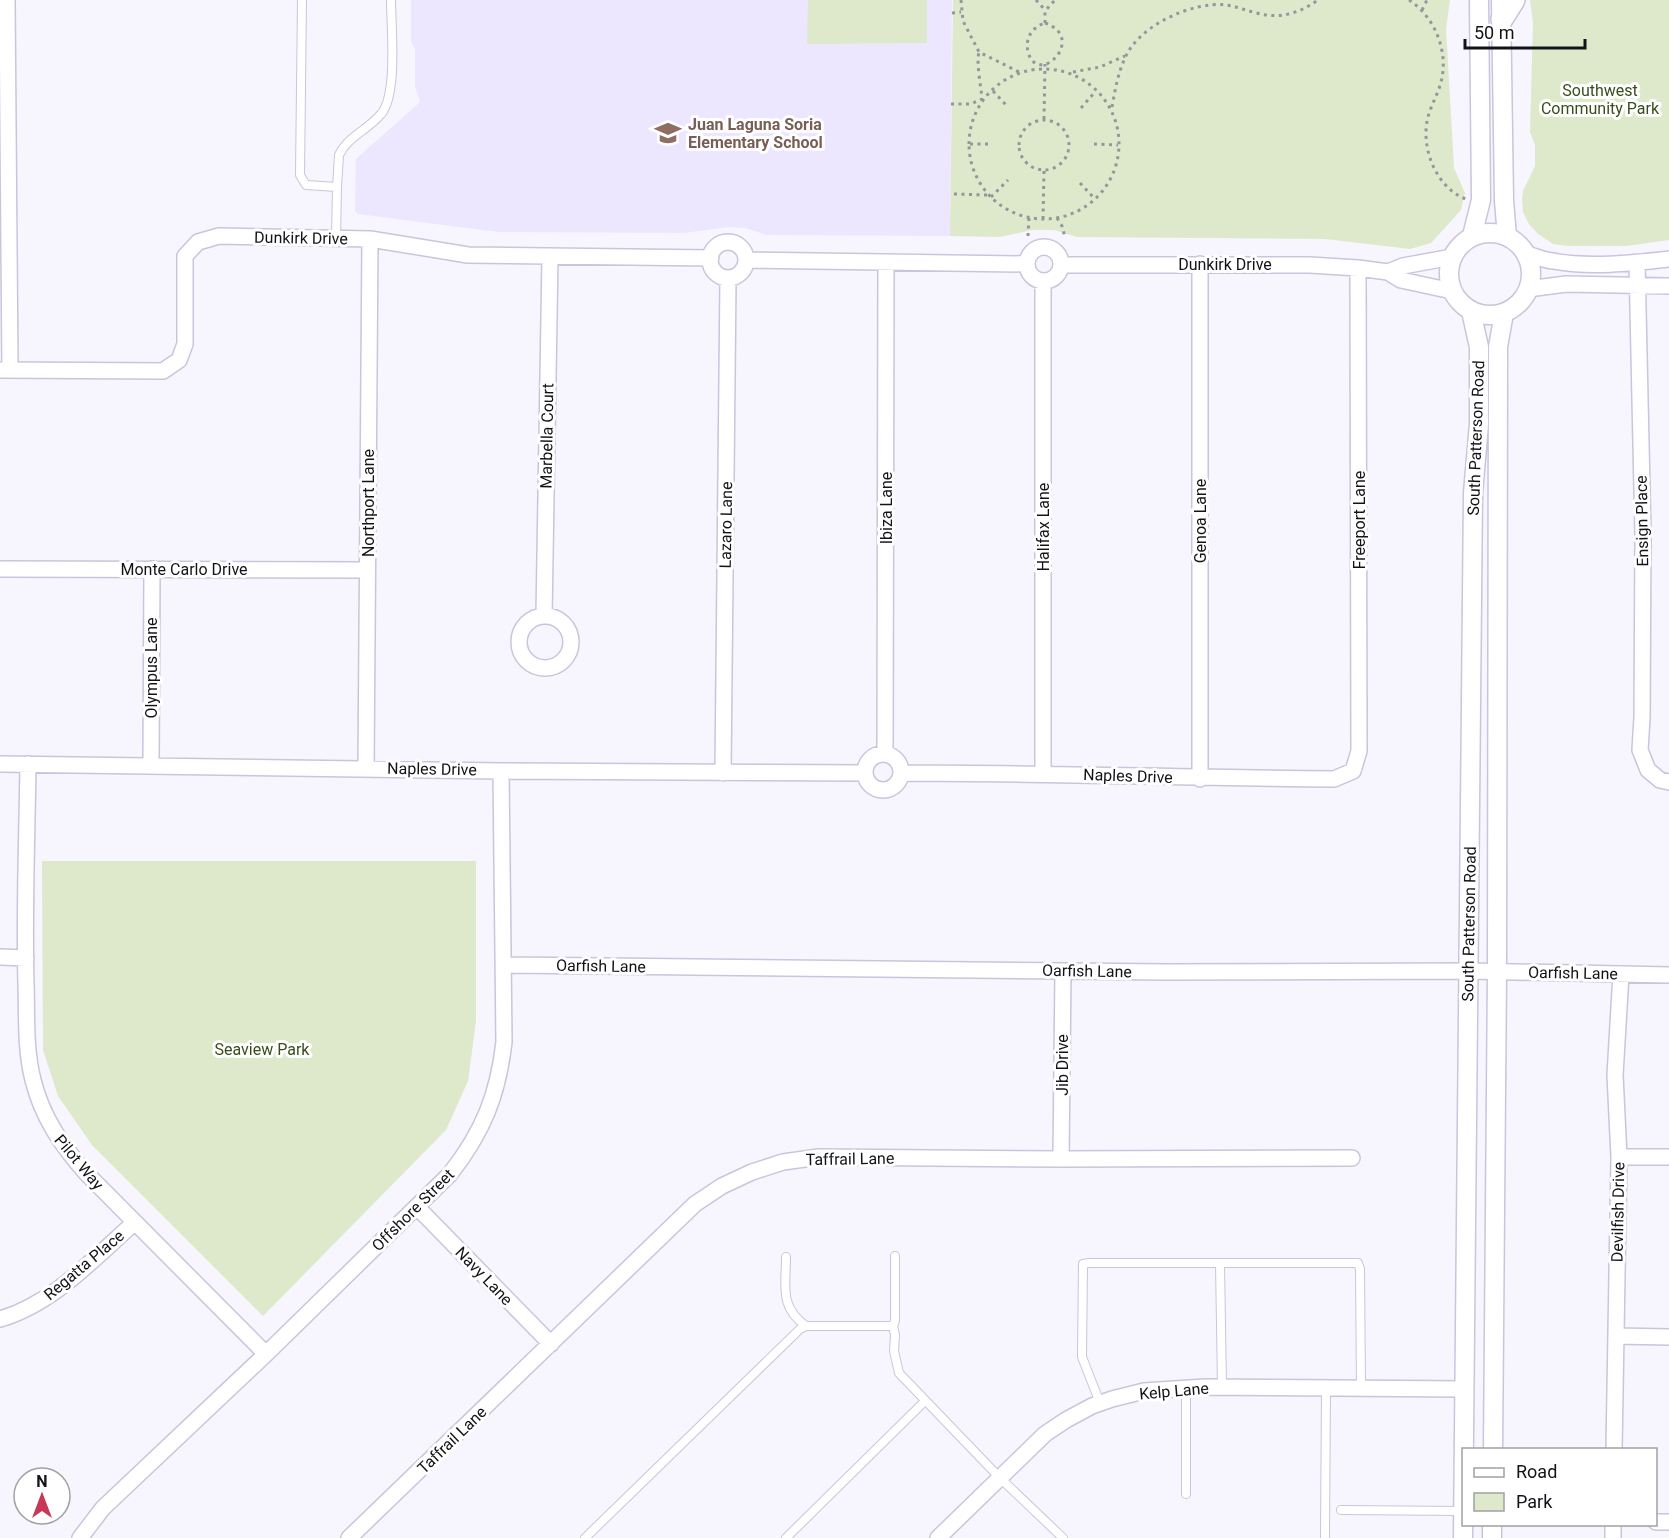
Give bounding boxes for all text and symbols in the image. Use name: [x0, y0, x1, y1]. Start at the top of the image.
scale bar: [1465, 12, 1585, 50]
text: 50 m: [1474, 22, 1514, 43]
park label: Southwest Community Park: [1541, 81, 1660, 118]
place label: Juan Laguna Soria Elementary School: [688, 115, 823, 152]
school or university icon: Juan Laguna Soria Elementary School: [653, 118, 683, 148]
street label: Dunkirk Drive: [254, 228, 348, 248]
street label: Dunkirk Drive: [1178, 255, 1272, 274]
street label: South Patterson Road: [1464, 360, 1488, 516]
street label: Marbella Court: [537, 383, 557, 489]
street label: Northport Lane: [359, 449, 378, 557]
street label: Freeport Lane: [1350, 471, 1369, 569]
street label: Ibiza Lane: [877, 472, 896, 544]
street label: Ensign Place: [1632, 475, 1652, 567]
street label: Genoa Lane: [1191, 479, 1210, 563]
street label: Lazaro Lane: [716, 481, 736, 569]
street label: Halifax Lane: [1034, 483, 1053, 571]
street label: Monte Carlo Drive: [120, 560, 248, 579]
street label: Olympus Lane: [142, 617, 161, 719]
street label: Naples Drive: [387, 759, 477, 779]
street label: Naples Drive: [1083, 765, 1173, 787]
street label: South Patterson Road: [1458, 846, 1480, 1002]
street label: Oarfish Lane: [556, 956, 646, 976]
street label: Oarfish Lane: [1042, 961, 1132, 981]
street label: Oarfish Lane: [1528, 963, 1618, 983]
street label: Jib Drive: [1053, 1034, 1072, 1096]
park label: Seaview Park: [215, 1040, 310, 1059]
street label: Pilot Way: [50, 1131, 108, 1194]
street label: Taffrail Lane: [805, 1149, 895, 1169]
street label: Devilfish Drive: [1608, 1162, 1628, 1262]
street label: Offshore Street: [368, 1165, 458, 1255]
street label: Regatta Place: [40, 1226, 128, 1304]
street label: Navy Lane: [451, 1243, 517, 1309]
street label: Kelp Lane: [1138, 1378, 1210, 1404]
street label: Taffrail Lane: [413, 1402, 491, 1478]
legend: [1462, 1448, 1657, 1526]
text: Road: [1516, 1461, 1557, 1482]
north arrow: [12, 1466, 72, 1526]
text: N: [36, 1472, 48, 1491]
text: Park: [1516, 1491, 1553, 1512]

